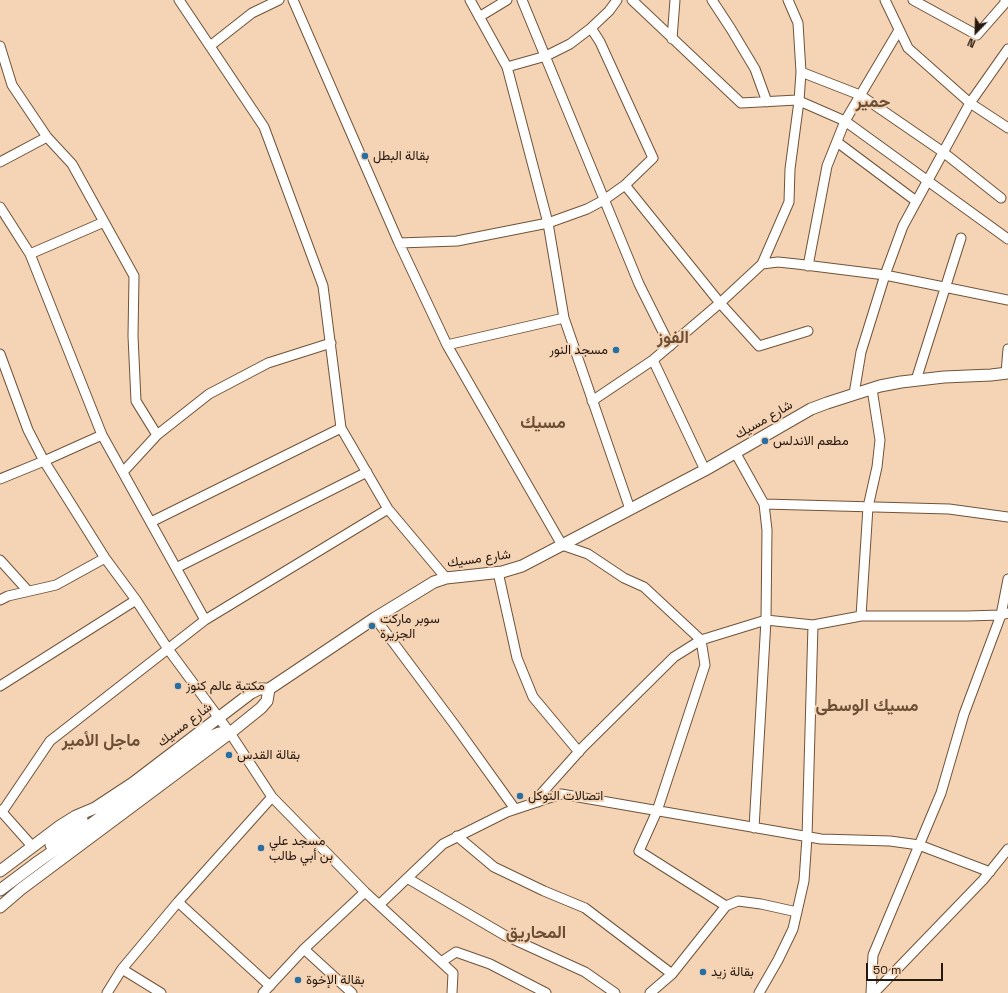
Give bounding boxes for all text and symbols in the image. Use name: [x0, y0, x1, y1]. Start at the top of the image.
north arrow: [956, 12, 996, 52]
text: N: [965, 35, 977, 51]
district label: حمير: [856, 92, 890, 112]
place label: بقالة البطل: [373, 148, 429, 164]
marker: بقالة البطل: [360, 151, 370, 161]
district label: الفوز: [657, 328, 689, 348]
place label: مسجد النور: [550, 342, 608, 358]
marker: مسجد النور: [611, 345, 621, 355]
street label: شارع مسيك: [732, 397, 796, 443]
district label: مسيك: [520, 413, 566, 433]
place label: مطعم الاندلس: [773, 433, 849, 449]
marker: مطعم الاندلس: [760, 436, 770, 446]
street label: شارع مسيك: [446, 547, 512, 571]
place label: سوبر ماركت الجزيرة: [380, 611, 440, 642]
marker: سوبر ماركت الجزيرة: [367, 621, 377, 631]
place label: مكتبة عالم كنوز: [186, 678, 265, 694]
marker: مكتبة عالم كنوز: [173, 681, 183, 691]
district label: مسيك الوسطى: [815, 696, 919, 716]
street label: شارع مسيك: [155, 700, 215, 750]
district label: ماجل الأمير: [62, 731, 140, 751]
place label: بقالة القدس: [237, 747, 300, 763]
marker: بقالة القدس: [224, 750, 234, 760]
place label: اتصالات التوكل: [528, 788, 603, 804]
marker: اتصالات التوكل: [515, 791, 525, 801]
place label: مسجد علي بن أبي طالب: [269, 833, 333, 864]
marker: مسجد علي بن أبي طالب: [256, 843, 266, 853]
district label: المحاريق: [506, 923, 566, 943]
scale bar: [868, 955, 945, 981]
text: 50 m: [873, 962, 901, 978]
place label: بقالة زيد: [711, 964, 754, 980]
marker: بقالة زيد: [698, 967, 708, 977]
place label: بقالة الإخوة: [306, 972, 364, 988]
marker: بقالة الإخوة: [293, 975, 303, 985]

